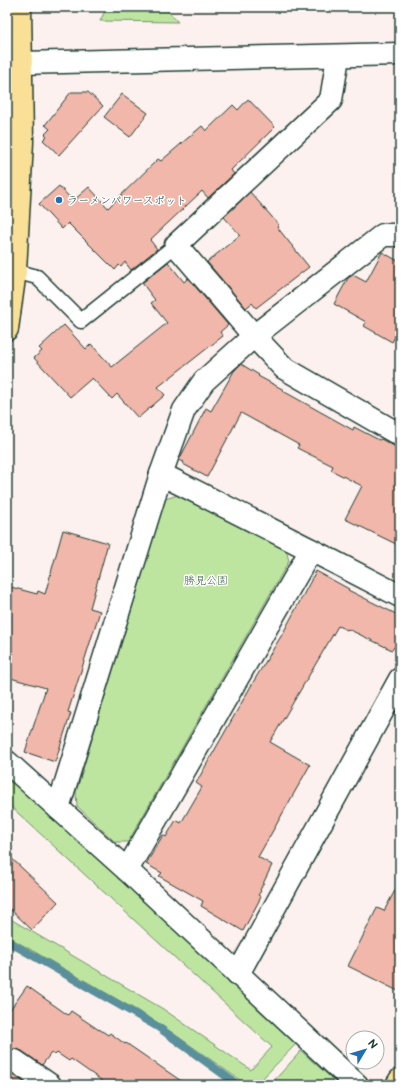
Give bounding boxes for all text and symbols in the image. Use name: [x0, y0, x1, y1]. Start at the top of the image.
place label: ラーメンパワースポット: [67, 194, 187, 207]
marker: ラーメンパワースポット: [54, 195, 64, 205]
park label: 勝見公園: [184, 574, 228, 587]
north arrow: [345, 1030, 385, 1070]
text: N: [365, 1037, 380, 1051]

